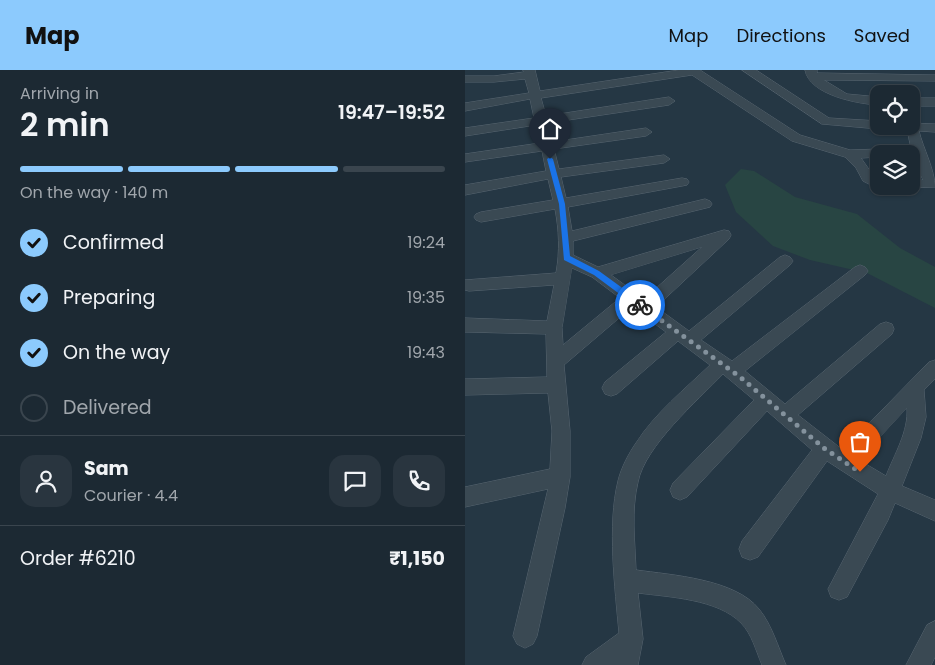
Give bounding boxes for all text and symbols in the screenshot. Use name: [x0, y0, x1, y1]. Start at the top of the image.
text: Map: [25, 19, 80, 52]
text: Map: [669, 23, 708, 48]
text: Directions: [736, 23, 826, 48]
text: Saved: [854, 23, 910, 48]
text: Arriving in: [20, 82, 99, 105]
map controls: [870, 85, 920, 195]
button: locate: [870, 85, 920, 135]
text: 19:47–19:52: [338, 99, 445, 126]
text: 2 min: [20, 102, 110, 147]
pin: [529, 108, 571, 159]
icon: home: [536, 115, 564, 143]
button: layers: [870, 145, 920, 195]
text: On the way · 140 m: [20, 181, 168, 204]
icon: check: [20, 229, 48, 257]
text: Confirmed: [63, 229, 164, 256]
text: 19:24: [407, 231, 445, 254]
courier: [615, 280, 665, 330]
icon: check: [20, 284, 48, 312]
text: Preparing: [63, 284, 155, 311]
text: 19:35: [407, 286, 445, 309]
icon: bike: [626, 291, 654, 319]
icon: check: [20, 339, 48, 367]
text: On the way: [63, 339, 170, 366]
text: 19:43: [407, 341, 445, 364]
text: Delivered: [63, 394, 152, 421]
pin: [839, 421, 881, 472]
icon: bag: [846, 428, 874, 456]
button: person: [20, 455, 72, 507]
text: Sam: [84, 455, 129, 482]
button: chat: [329, 455, 381, 507]
button: phone: [393, 455, 445, 507]
text: Courier · 4.4: [84, 484, 178, 507]
text: Order #6210: [20, 545, 136, 572]
text: ₹1,150: [389, 545, 445, 572]

